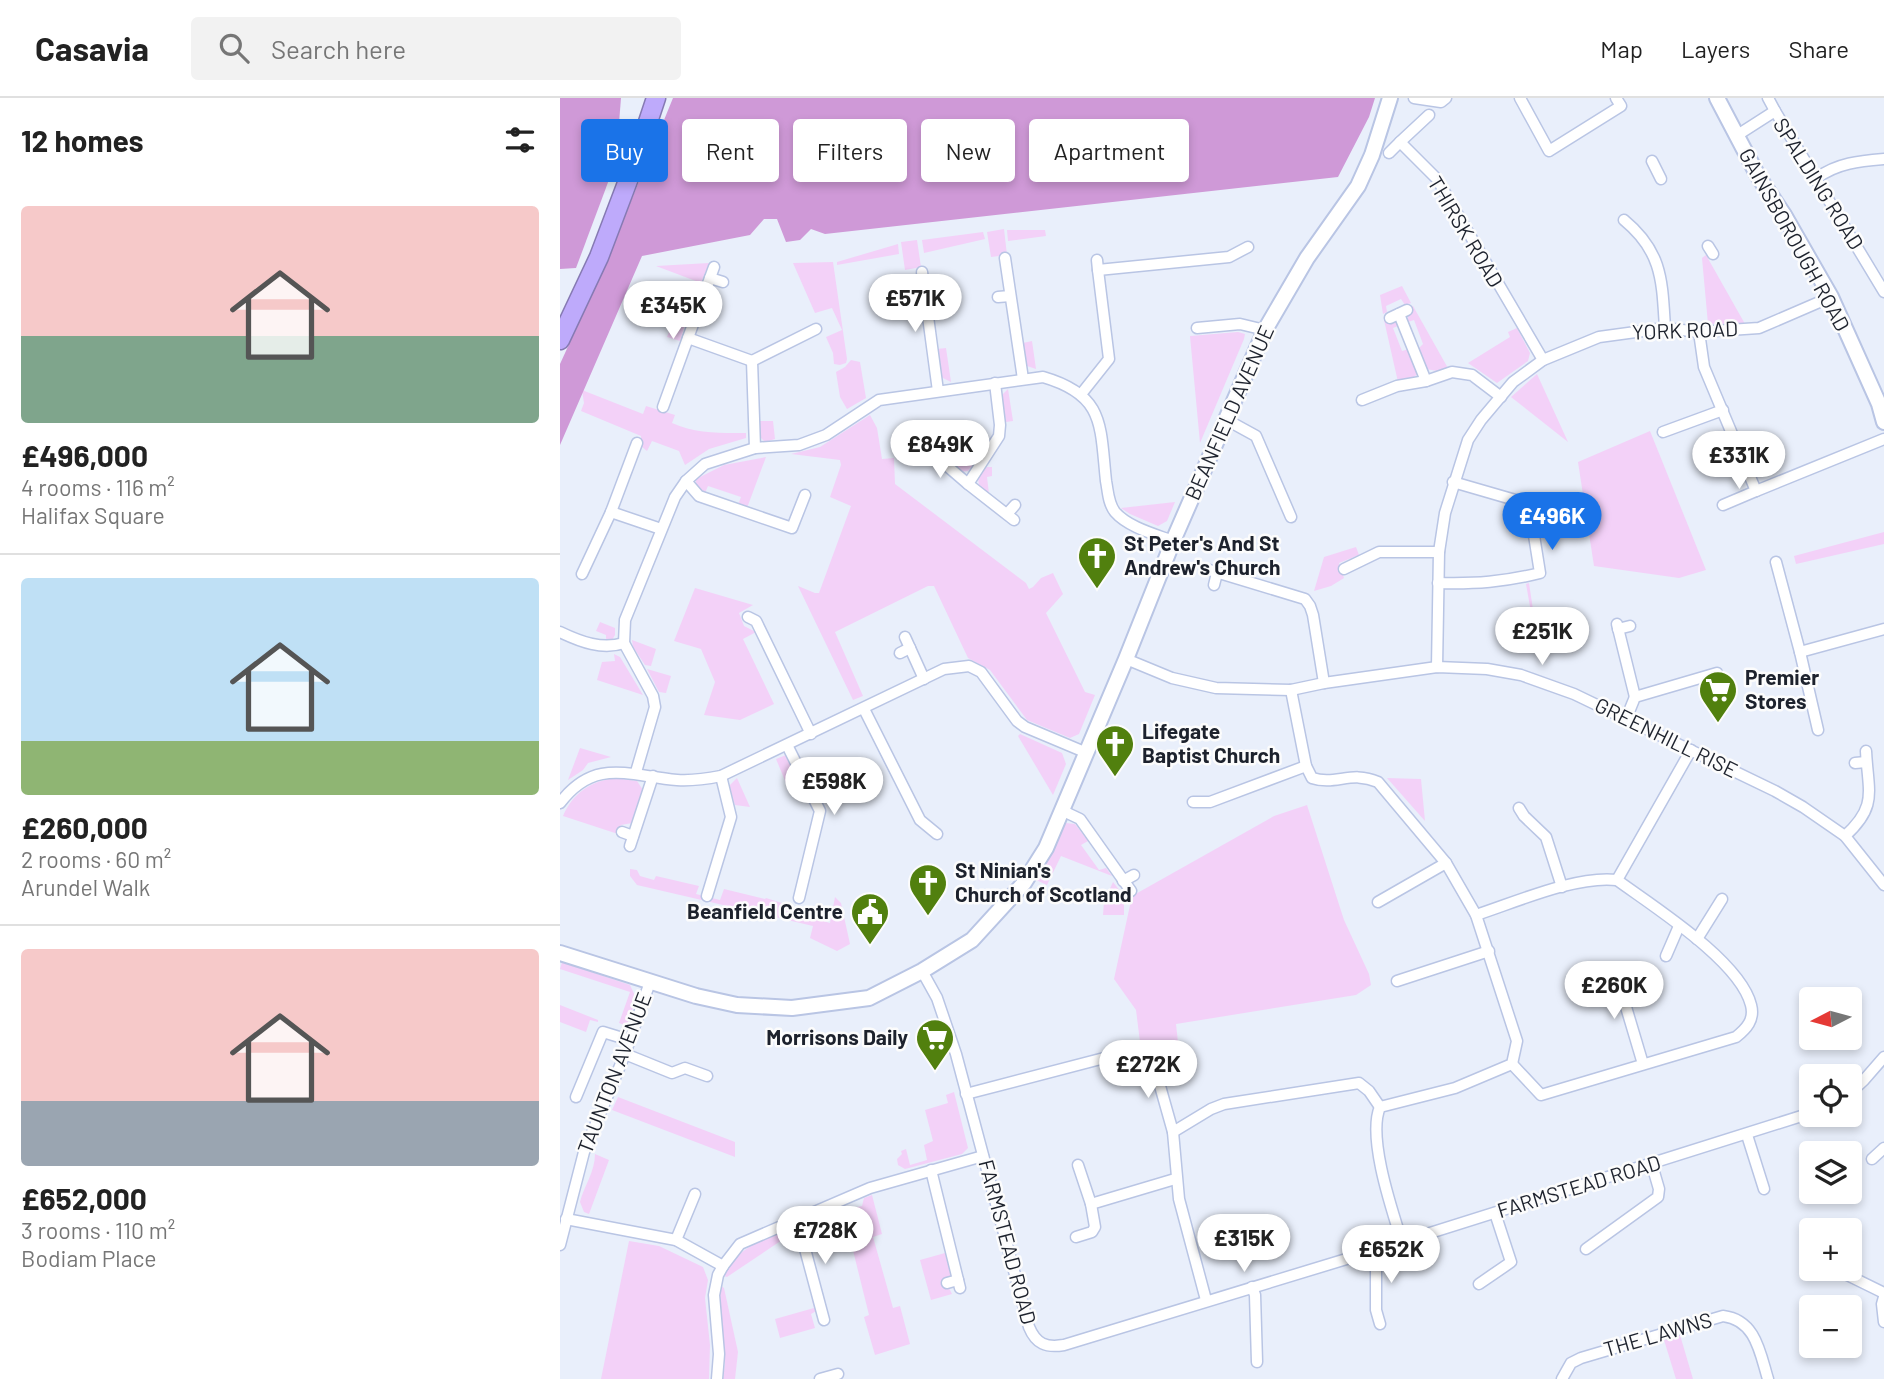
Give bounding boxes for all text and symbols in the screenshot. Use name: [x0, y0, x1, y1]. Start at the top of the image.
search box: [191, 17, 681, 80]
text: Casavia: [35, 28, 149, 68]
icon: search: [215, 29, 253, 67]
text: Search here: [271, 33, 406, 64]
text: Map: [1600, 34, 1643, 63]
text: Layers: [1681, 34, 1750, 63]
text: Share: [1788, 34, 1849, 63]
street label: SPALDING ROAD: [1769, 113, 1870, 254]
chip: Buy: [581, 119, 668, 182]
chip: Rent: [682, 119, 779, 182]
chip: Filters: [793, 119, 907, 182]
chip: New: [921, 119, 1015, 182]
chip: Apartment: [1029, 119, 1189, 182]
icon: filters: [501, 121, 539, 159]
text: 12 homes: [21, 122, 144, 158]
street label: GAINSBOROUGH ROAD: [1735, 143, 1856, 335]
street label: THIRSK ROAD: [1423, 171, 1509, 291]
icon: home: [217, 252, 343, 378]
pin: £571K: [866, 274, 964, 334]
pin: £345K: [624, 282, 722, 341]
text: £571K: [885, 283, 945, 311]
text: £345K: [639, 290, 707, 318]
street label: YORK ROAD: [1632, 315, 1738, 344]
street label: BEANFIELD AVENUE: [1179, 321, 1278, 504]
pin: £849K: [891, 420, 989, 480]
text: £849K: [906, 429, 974, 457]
pin: £331K: [1690, 432, 1788, 491]
text: £496,000: [21, 437, 148, 473]
text: £331K: [1708, 440, 1770, 468]
text: 4 rooms · 116 m²: [21, 473, 175, 501]
pin: £496K: [1503, 492, 1601, 552]
text: Halifax Square: [21, 501, 165, 529]
text: £496K: [1519, 501, 1585, 529]
place label: St Peter's And St Andrew's Church: [1124, 530, 1281, 579]
church icon: St Peter's And St Andrew's Church: [1076, 535, 1118, 590]
pin: £251K: [1493, 608, 1591, 667]
text: £251K: [1511, 616, 1573, 644]
icon: home: [217, 624, 343, 750]
place label: Premier Stores: [1745, 664, 1819, 713]
supermarket icon: Premier Stores: [1697, 669, 1739, 724]
street label: GREENHILL RISE: [1591, 691, 1742, 782]
place label: Lifegate Baptist Church: [1142, 718, 1280, 767]
church icon: Lifegate Baptist Church: [1094, 723, 1136, 778]
pin: £598K: [785, 758, 883, 817]
text: £598K: [801, 766, 867, 794]
text: £260,000: [21, 809, 148, 845]
text: 2 rooms · 60 m²: [21, 845, 171, 873]
place label: St Ninian's Church of Scotland: [955, 857, 1132, 906]
church icon: St Ninian's Church of Scotland: [907, 862, 949, 917]
text: Arundel Walk: [21, 873, 150, 901]
public building icon: Beanfield Centre: [849, 891, 891, 946]
place label: Beanfield Centre: [687, 898, 843, 923]
pin: £260K: [1565, 962, 1663, 1021]
text: £260K: [1581, 970, 1647, 998]
north arrow: [1799, 987, 1862, 1050]
map controls: [1799, 987, 1862, 1358]
street label: TAUNTON AVENUE: [571, 988, 656, 1157]
icon: home: [217, 995, 343, 1121]
supermarket icon: Morrisons Daily: [914, 1017, 956, 1072]
place label: Morrisons Daily: [766, 1024, 908, 1049]
pin: £272K: [1099, 1040, 1197, 1100]
text: £272K: [1115, 1049, 1181, 1077]
button: locate: [1799, 1064, 1862, 1127]
button: layers: [1799, 1141, 1862, 1204]
street label: FARMSTEAD ROAD: [1494, 1149, 1663, 1222]
street label: FARMSTEAD ROAD: [974, 1157, 1042, 1327]
text: £652,000: [21, 1180, 147, 1216]
pin: £728K: [776, 1206, 874, 1266]
pin: £315K: [1195, 1214, 1293, 1274]
text: £728K: [792, 1215, 858, 1243]
text: 3 rooms · 110 m²: [21, 1216, 175, 1244]
button: +: [1799, 1218, 1862, 1281]
text: £315K: [1213, 1223, 1275, 1251]
pin: £652K: [1342, 1226, 1440, 1285]
text: £652K: [1358, 1234, 1424, 1262]
text: Bodiam Place: [21, 1244, 157, 1272]
button: −: [1799, 1295, 1862, 1358]
street label: THE LAWNS: [1600, 1306, 1715, 1361]

